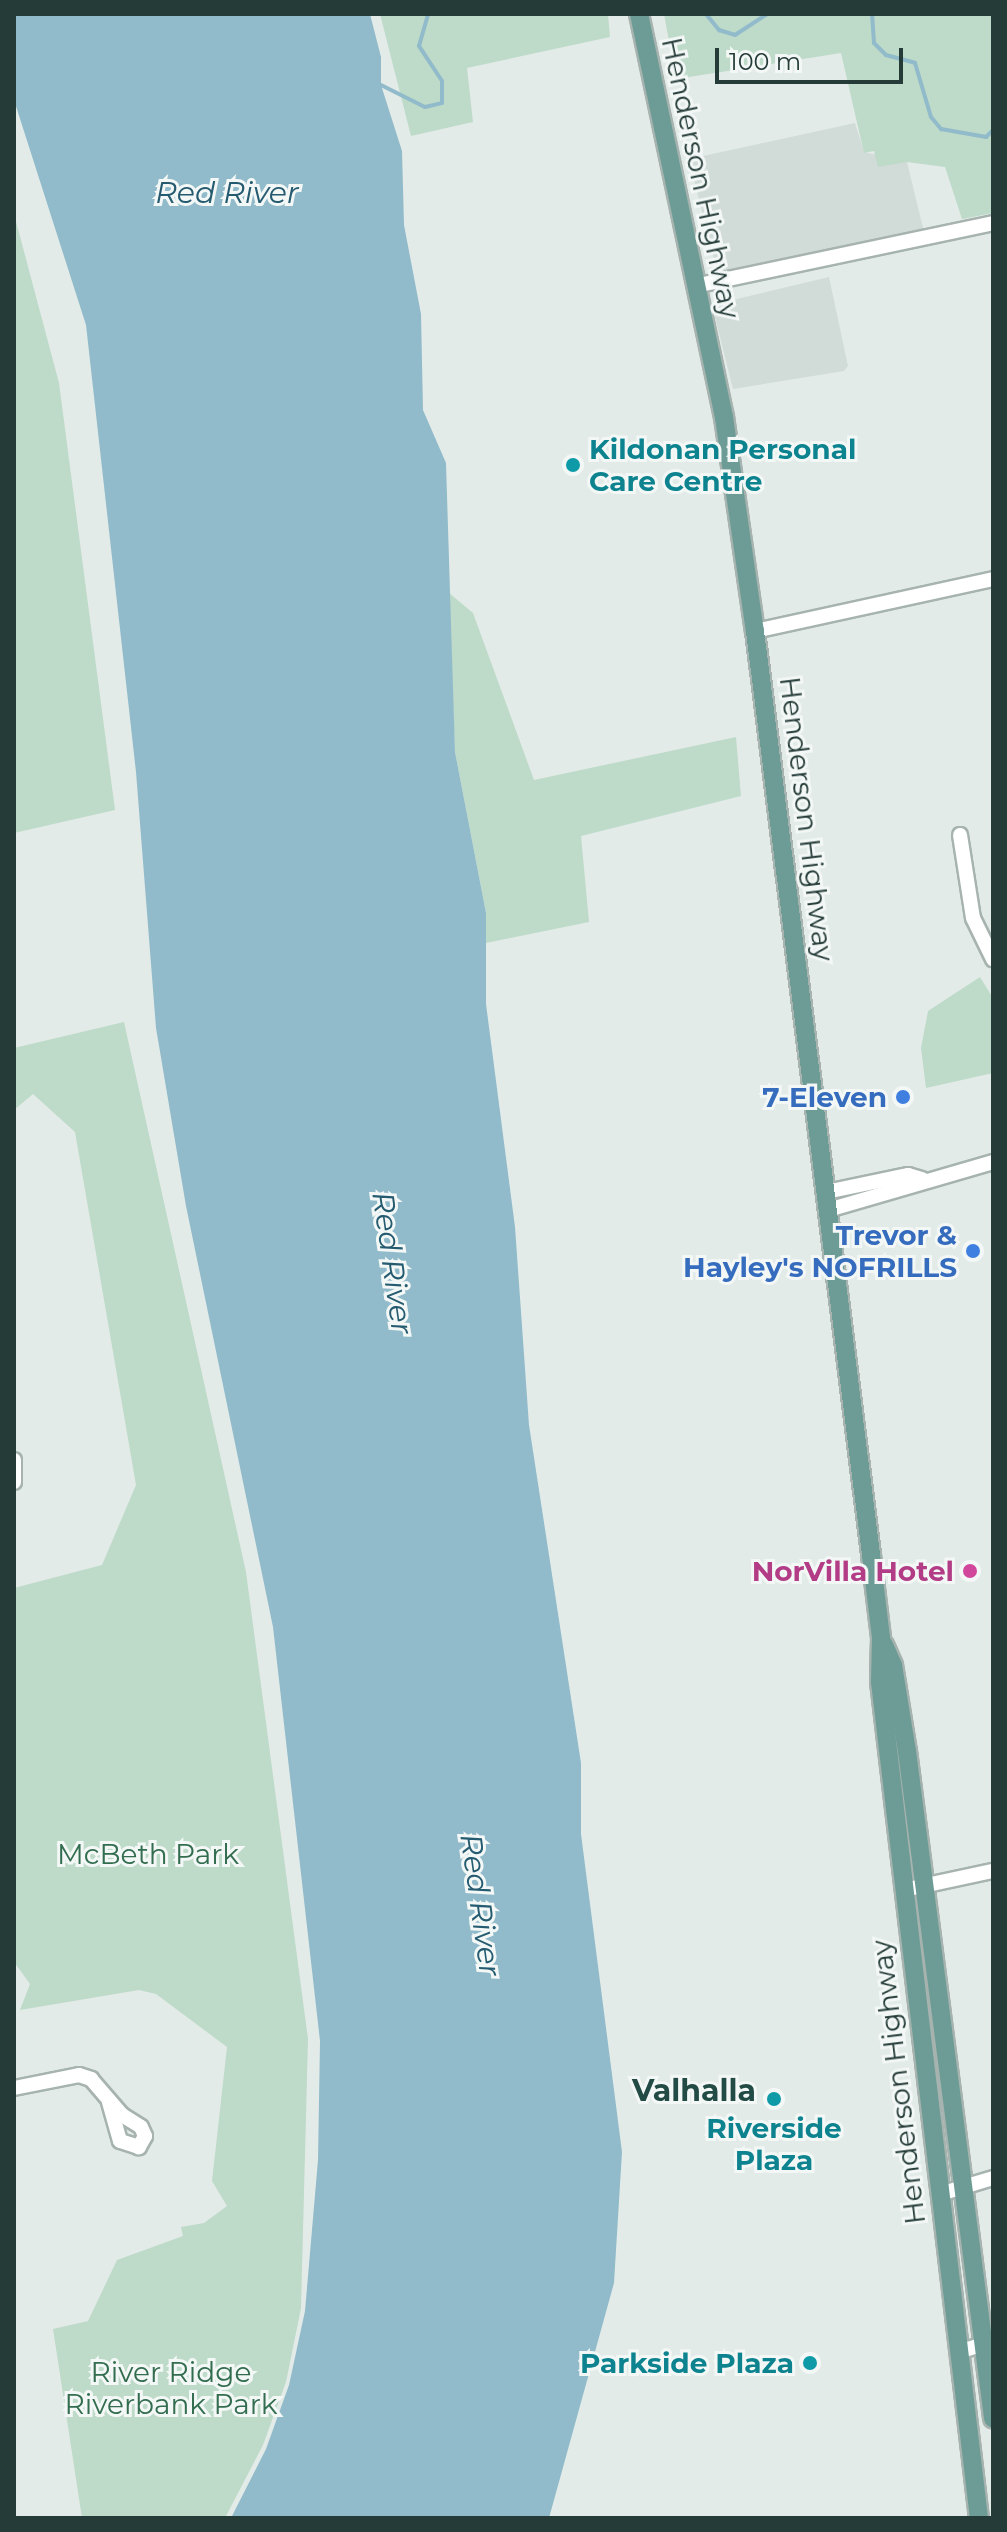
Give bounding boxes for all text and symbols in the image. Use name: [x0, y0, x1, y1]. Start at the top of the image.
scale bar: [719, 32, 907, 82]
street label: Henderson Highway: [655, 34, 747, 322]
text: 100 m: [729, 47, 801, 76]
water label: Red River: [155, 175, 299, 211]
place label: Kildonan Personal Care Centre: [589, 432, 856, 498]
marker: Kildonan Personal Care Centre: [564, 456, 582, 474]
street label: Henderson Highway: [773, 675, 841, 963]
place label: 7-Eleven: [762, 1080, 887, 1114]
marker: 7-Eleven: [894, 1088, 912, 1106]
water label: Red River: [364, 1189, 420, 1337]
place label: Trevor & Hayley's NOFRILLS: [683, 1218, 957, 1284]
marker: Trevor & Hayley's NOFRILLS: [964, 1242, 982, 1260]
place label: NorVilla Hotel: [752, 1554, 954, 1588]
marker: NorVilla Hotel: [961, 1562, 979, 1580]
water label: Red River: [452, 1831, 508, 1979]
park label: McBeth Park: [57, 1837, 239, 1871]
street label: Henderson Highway: [864, 1938, 932, 2226]
district label: Valhalla: [632, 2073, 756, 2109]
marker: Riverside Plaza: [765, 2090, 783, 2108]
place label: Riverside Plaza: [706, 2111, 842, 2177]
place label: Parkside Plaza: [580, 2346, 794, 2380]
marker: Parkside Plaza: [801, 2354, 819, 2372]
park label: River Ridge Riverbank Park: [65, 2355, 277, 2421]

